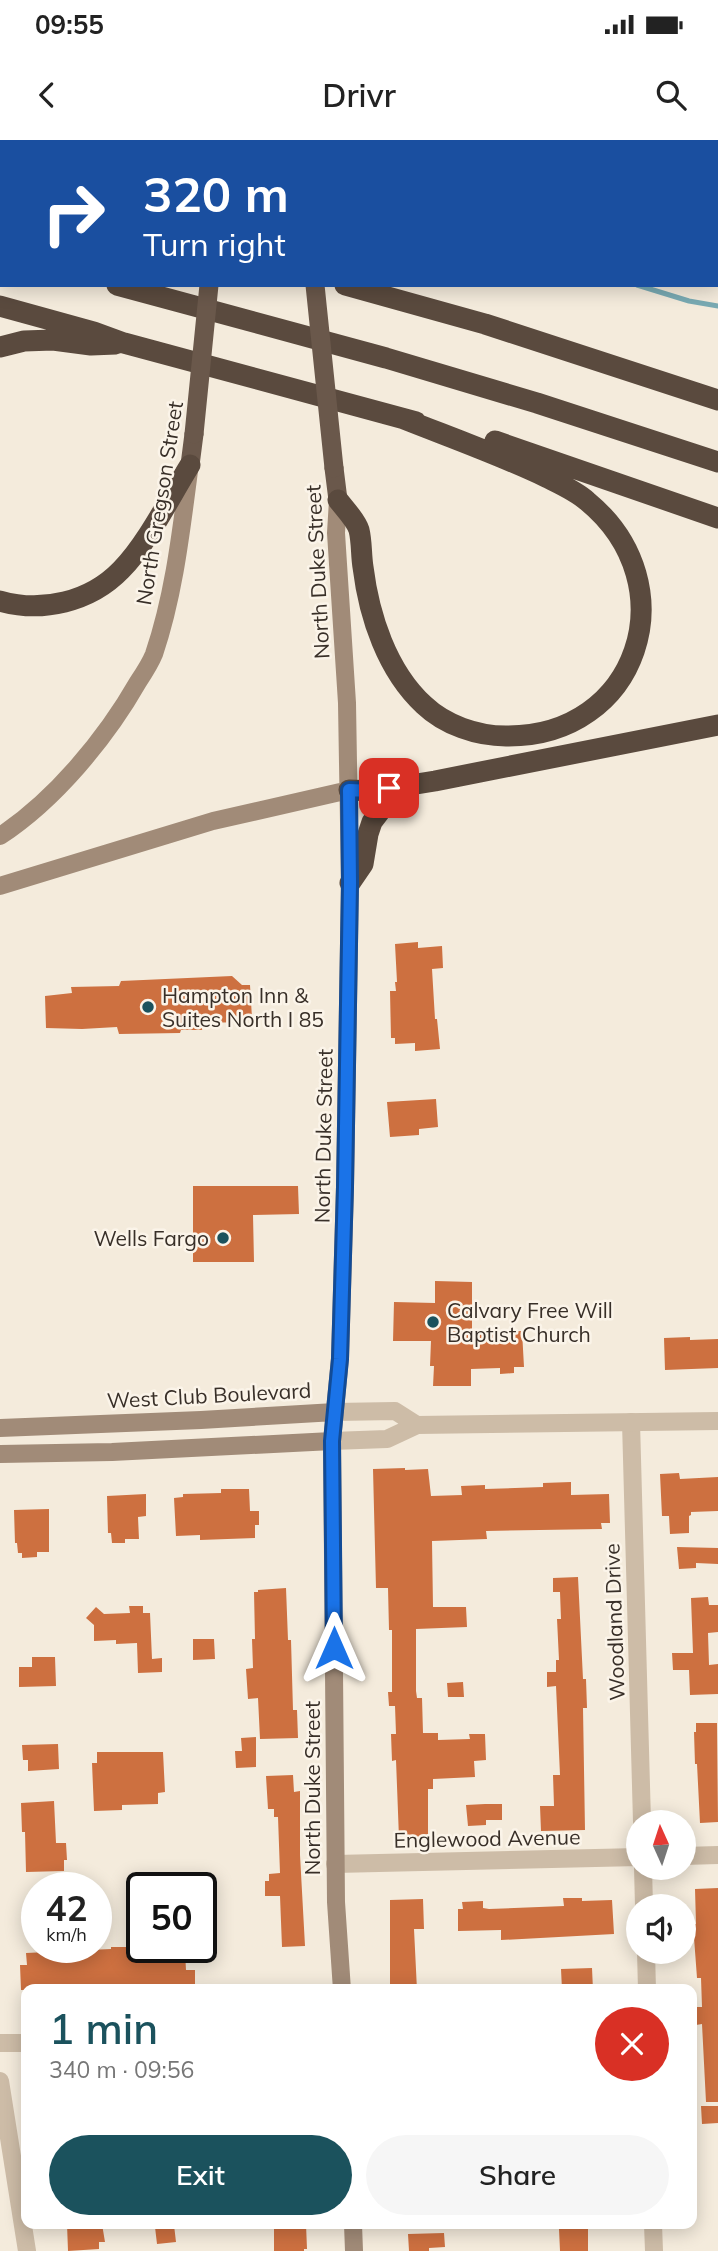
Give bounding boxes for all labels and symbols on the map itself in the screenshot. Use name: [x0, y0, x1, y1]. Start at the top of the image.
street label: North Gregson Street: [130, 399, 188, 607]
street label: North Duke Street: [299, 484, 335, 660]
pin: [359, 758, 419, 818]
place label: Hampton Inn & Suites North I 85: [162, 982, 324, 1032]
marker: Hampton Inn & Suites North I 85: [140, 999, 156, 1015]
street label: North Duke Street: [308, 1049, 338, 1223]
place label: Wells Fargo: [93, 1225, 209, 1251]
marker: Wells Fargo: [215, 1230, 231, 1246]
place label: Calvary Free Will Baptist Church: [447, 1297, 613, 1347]
marker: Calvary Free Will Baptist Church: [425, 1314, 441, 1330]
street label: West Club Boulevard: [106, 1377, 312, 1413]
street label: Woodland Drive: [598, 1543, 630, 1701]
position arrow: [297, 1611, 371, 1685]
street label: North Duke Street: [299, 1701, 325, 1875]
north arrow: [626, 1810, 696, 1880]
street label: Englewood Avenue: [393, 1823, 581, 1853]
speed limit sign: 50: [126, 1872, 217, 1963]

